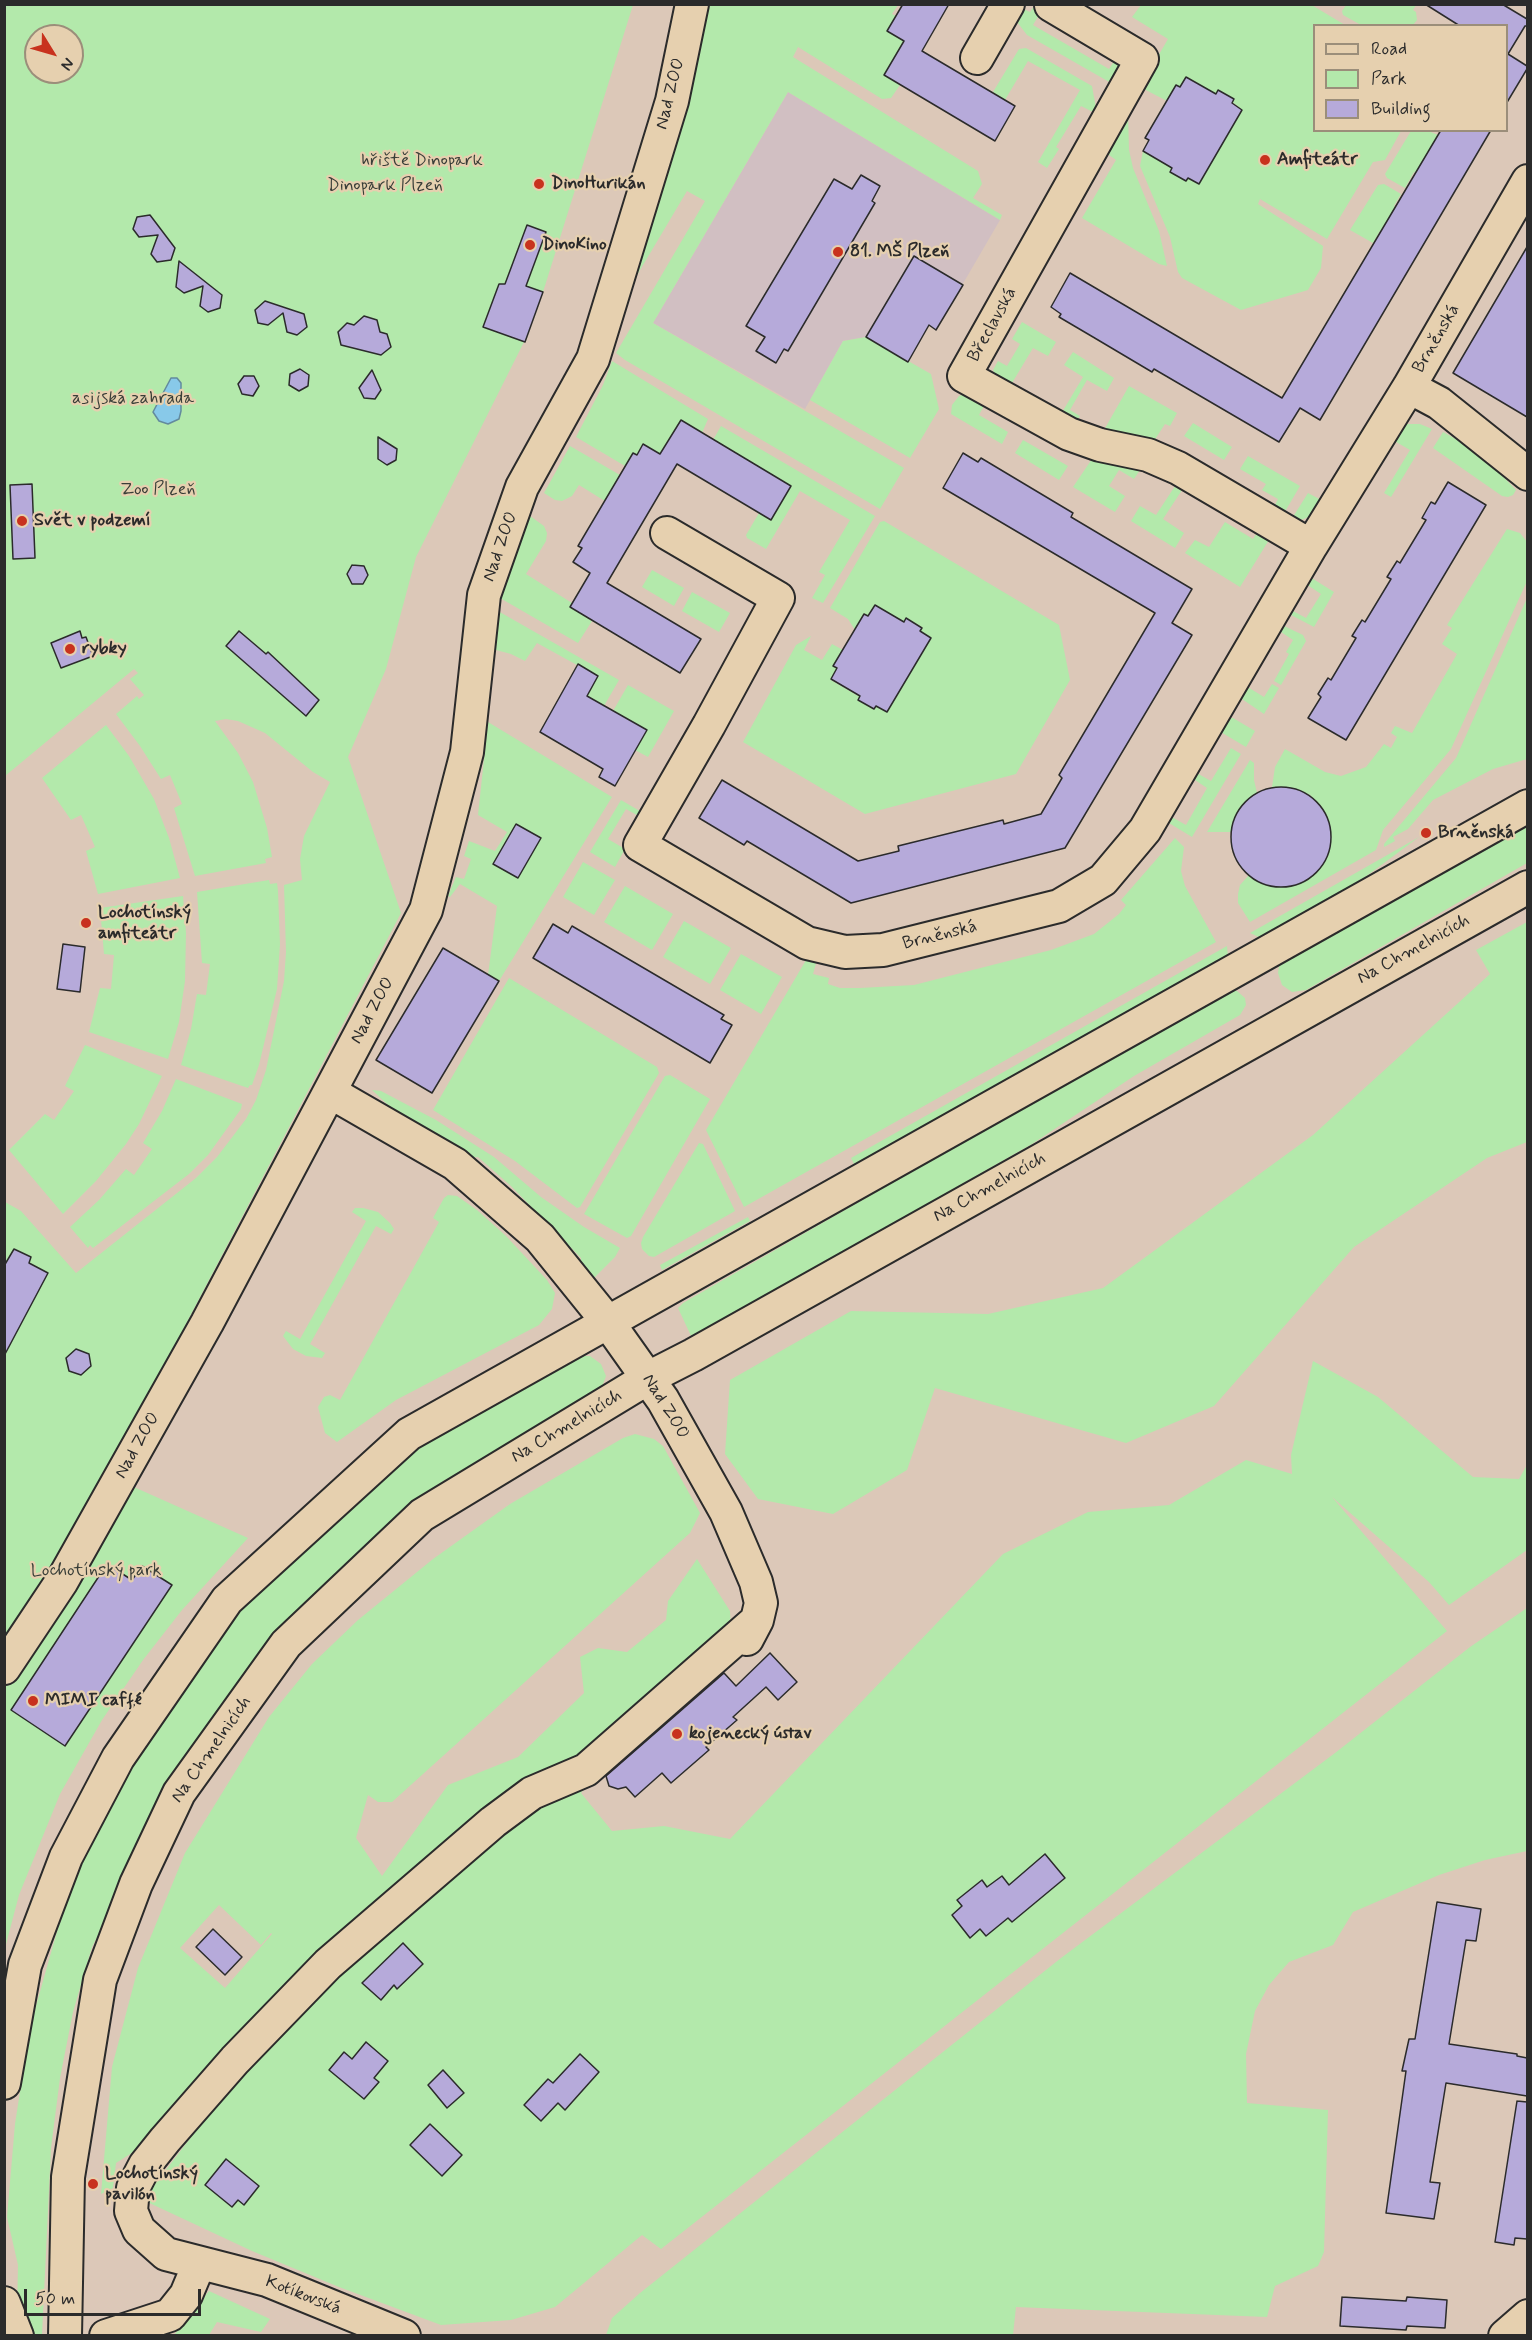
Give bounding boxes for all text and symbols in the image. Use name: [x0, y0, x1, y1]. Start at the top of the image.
north arrow: [24, 24, 84, 84]
legend: [1313, 24, 1508, 132]
text: Road: [1371, 37, 1407, 61]
text: N: [56, 53, 79, 75]
street label: Nad ZOO: [652, 56, 690, 132]
text: Park: [1371, 67, 1407, 91]
text: Building: [1371, 97, 1431, 121]
place label: Amfiteátr: [1277, 149, 1358, 171]
park label: hřiště Dinopark: [361, 150, 483, 172]
marker: Amfiteátr: [1258, 153, 1272, 167]
place label: DinoHurikán: [551, 173, 645, 195]
park label: Dinopark Plzeň: [327, 175, 443, 197]
marker: DinoHurikán: [532, 177, 546, 191]
place label: DinoKino: [542, 234, 607, 256]
marker: DinoKino: [523, 238, 537, 252]
place label: 81. MŠ Plzeň: [850, 241, 949, 263]
marker: 81. MŠ Plzeň: [831, 245, 845, 259]
street label: Břeclavská: [964, 284, 1022, 366]
street label: Brněnská: [1409, 301, 1465, 377]
park label: asijská zahrada: [72, 388, 194, 410]
park label: Zoo Plzeň: [120, 479, 196, 501]
street label: Nad ZOO: [479, 509, 523, 585]
place label: Svět v podzemí: [34, 510, 151, 532]
marker: Svět v podzemí: [15, 514, 29, 528]
place label: rybky: [82, 638, 127, 660]
marker: rybky: [63, 642, 77, 656]
place label: Brněnská: [1438, 822, 1514, 844]
marker: Brněnská: [1419, 826, 1433, 840]
place label: Lochotínský amfiteátr: [98, 902, 191, 944]
street label: Na Chmelnicích: [1354, 910, 1474, 990]
marker: Lochotínský amfiteátr: [79, 916, 93, 930]
street label: Brněnská: [901, 916, 979, 956]
street label: Nad ZOO: [346, 974, 400, 1048]
street label: Na Chmelnicích: [930, 1148, 1050, 1228]
street label: Nad ZOO: [637, 1370, 693, 1444]
street label: Na Chmelnicích: [508, 1386, 626, 1468]
street label: Nad ZOO: [111, 1409, 165, 1483]
park label: Lochotínský park: [31, 1560, 161, 1582]
place label: MIMI caffé: [45, 1690, 142, 1712]
street label: Na Chmelnicích: [167, 1693, 257, 1807]
marker: MIMI caffé: [26, 1694, 40, 1708]
place label: kojenecký ústav: [689, 1723, 812, 1745]
marker: kojenecký ústav: [670, 1727, 684, 1741]
place label: Lochotínský pavilón: [105, 2163, 198, 2206]
marker: Lochotínský pavilón: [86, 2177, 100, 2191]
street label: Kotíkovská: [262, 2272, 344, 2320]
scale bar: [27, 2277, 204, 2315]
text: 50 m: [35, 2287, 75, 2311]

